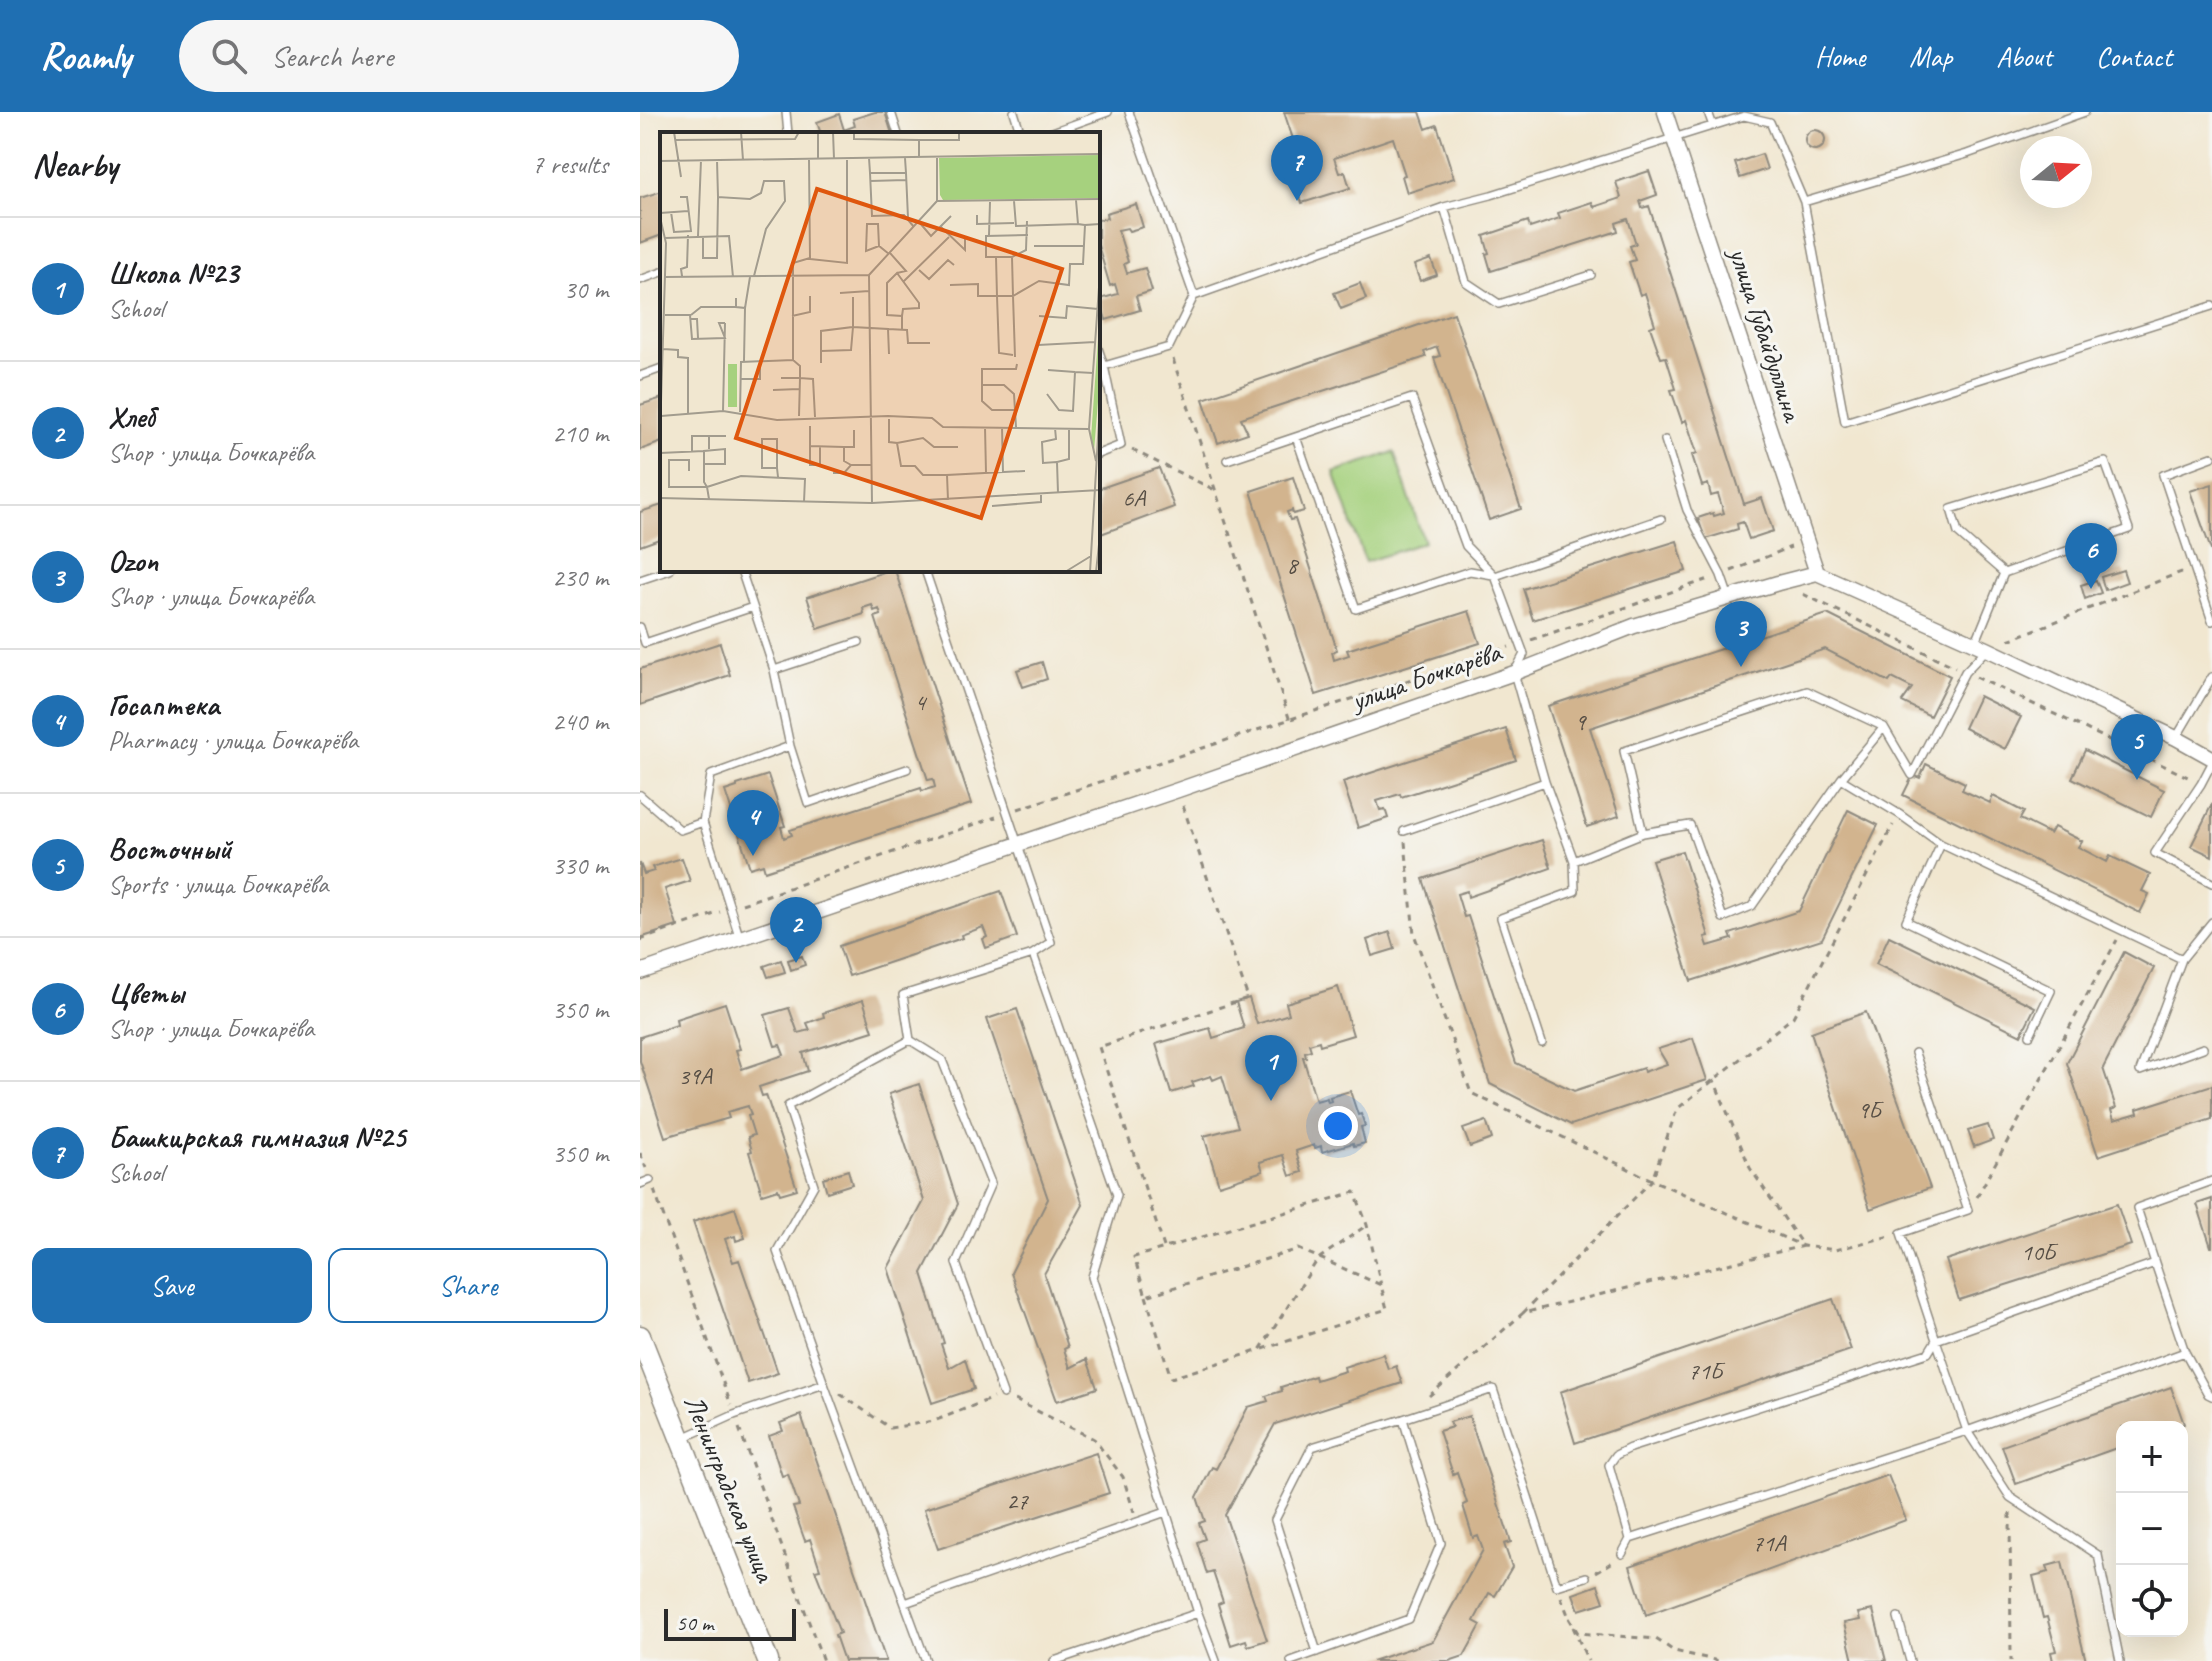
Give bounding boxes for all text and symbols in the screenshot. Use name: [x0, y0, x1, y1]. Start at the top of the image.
search box: [179, 20, 739, 92]
text: Roamly: [40, 33, 131, 80]
icon: search: [207, 34, 251, 78]
text: Search here: [271, 37, 393, 75]
text: Home: [1815, 39, 1865, 74]
text: Map: [1909, 39, 1952, 74]
text: About: [1996, 39, 2052, 74]
text: Contact: [2096, 39, 2172, 74]
inset map: [660, 132, 1100, 572]
pin: 7: [1271, 135, 1323, 201]
north arrow: [2020, 136, 2092, 208]
text: Nearby: [32, 143, 118, 186]
text: 7 results: [532, 148, 608, 181]
street label: улица Губайдуллина: [1721, 241, 1811, 427]
text: Школа №23: [108, 254, 239, 292]
text: 1: [52, 273, 64, 306]
text: 30 m: [564, 273, 608, 306]
text: School: [108, 292, 164, 325]
text: Хлеб: [108, 398, 154, 436]
text: 2: [52, 417, 64, 450]
text: 210 m: [552, 417, 608, 450]
text: Shop · улица Бочкарёва: [108, 436, 314, 469]
house number: 6А: [1123, 483, 1146, 513]
pin: 6: [2065, 523, 2117, 589]
text: Ozon: [108, 542, 158, 580]
house number: 8: [1287, 550, 1300, 580]
text: 3: [52, 561, 64, 594]
text: 230 m: [552, 561, 608, 594]
text: Shop · улица Бочкарёва: [108, 580, 314, 613]
pin: 3: [1715, 601, 1767, 667]
street label: улица Бочкарёва: [1345, 634, 1507, 719]
text: Госаптека: [108, 686, 219, 724]
house number: 4: [915, 687, 928, 717]
text: 4: [52, 705, 64, 738]
text: 240 m: [552, 705, 608, 738]
house number: 9: [1575, 707, 1588, 737]
pin: 5: [2111, 714, 2163, 780]
text: Pharmacy · улица Бочкарёва: [108, 724, 358, 757]
pin: 4: [727, 790, 779, 856]
text: Восточный: [108, 830, 231, 868]
text: 5: [52, 849, 64, 882]
text: 330 m: [552, 849, 608, 882]
text: Sports · улица Бочкарёва: [108, 868, 328, 901]
pin: 2: [770, 897, 822, 963]
text: Цветы: [108, 974, 184, 1012]
text: 6: [52, 993, 64, 1026]
text: 350 m: [552, 993, 608, 1026]
text: Shop · улица Бочкарёва: [108, 1012, 314, 1045]
pin: 1: [1245, 1035, 1297, 1101]
house number: 39А: [678, 1061, 713, 1091]
house number: 9Б: [1857, 1095, 1884, 1125]
your location: [1318, 1106, 1358, 1146]
text: Башкирская гимназия №25: [108, 1118, 405, 1156]
text: 7: [52, 1137, 64, 1170]
text: 350 m: [552, 1137, 608, 1170]
text: School: [108, 1156, 164, 1189]
house number: 10Б: [2021, 1237, 2059, 1267]
button: Save: [32, 1248, 312, 1323]
button: Share: [328, 1248, 608, 1323]
house number: 71Б: [1688, 1356, 1726, 1386]
street label: Ленинградская улица: [677, 1390, 784, 1588]
map controls: [2116, 1421, 2188, 1637]
button: +: [2116, 1421, 2188, 1493]
house number: 27: [1006, 1486, 1029, 1516]
button: −: [2116, 1493, 2188, 1565]
house number: 71А: [1752, 1528, 1787, 1558]
button: locate: [2116, 1565, 2188, 1637]
scale bar: [664, 1605, 796, 1641]
text: 50 m: [676, 1609, 713, 1637]

